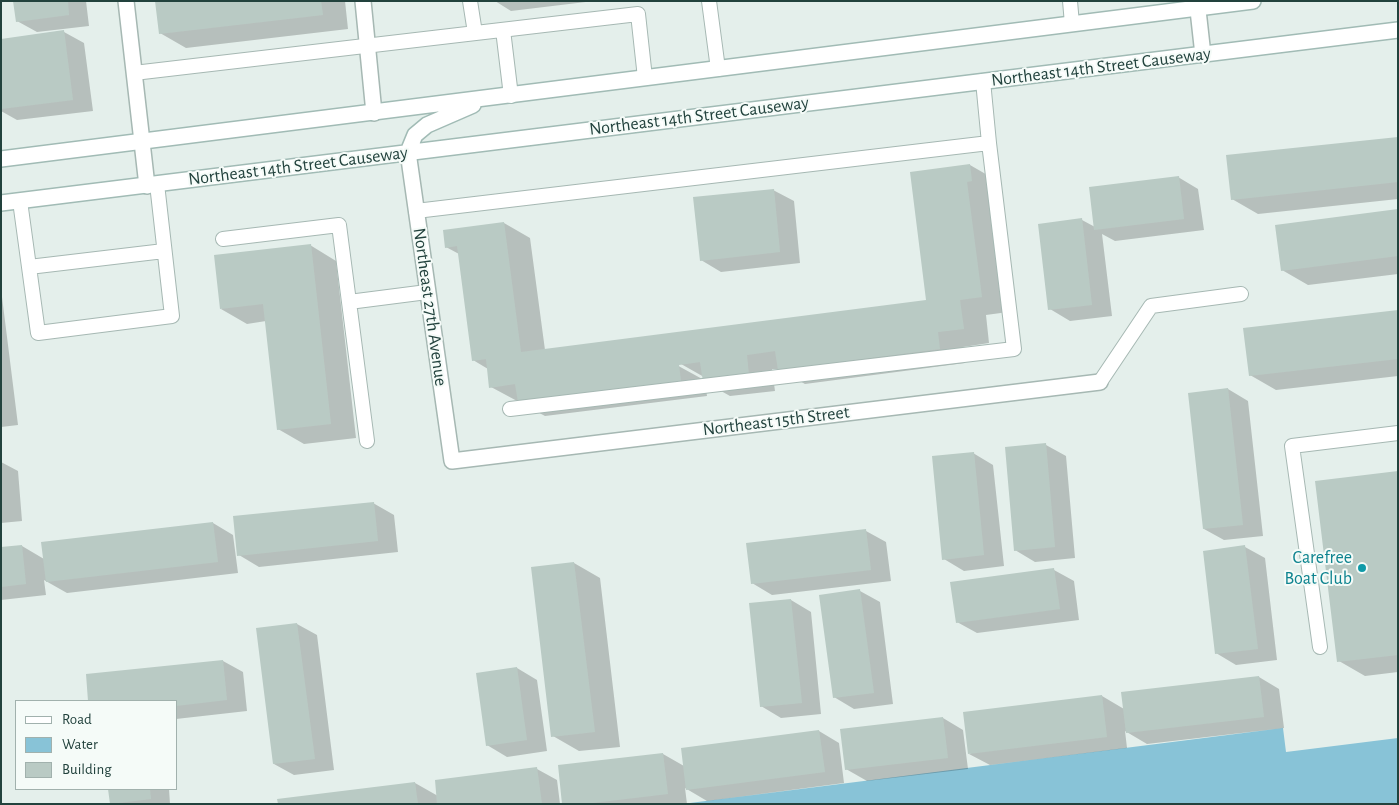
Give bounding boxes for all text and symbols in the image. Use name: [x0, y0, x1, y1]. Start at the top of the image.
street label: Northeast 14th Street Causeway: [990, 43, 1212, 91]
street label: Northeast 14th Street Causeway: [588, 92, 810, 140]
street label: Northeast 14th Street Causeway: [187, 142, 409, 190]
street label: Northeast 27th Avenue: [408, 226, 452, 388]
street label: Northeast 15th Street: [701, 401, 851, 441]
place label: Carefree Boat Club: [1284, 547, 1352, 590]
marker: Carefree Boat Club: [1356, 562, 1368, 574]
legend: [15, 700, 178, 790]
text: Road: [62, 712, 92, 727]
text: Water: [62, 737, 98, 752]
text: Building: [62, 762, 112, 777]

